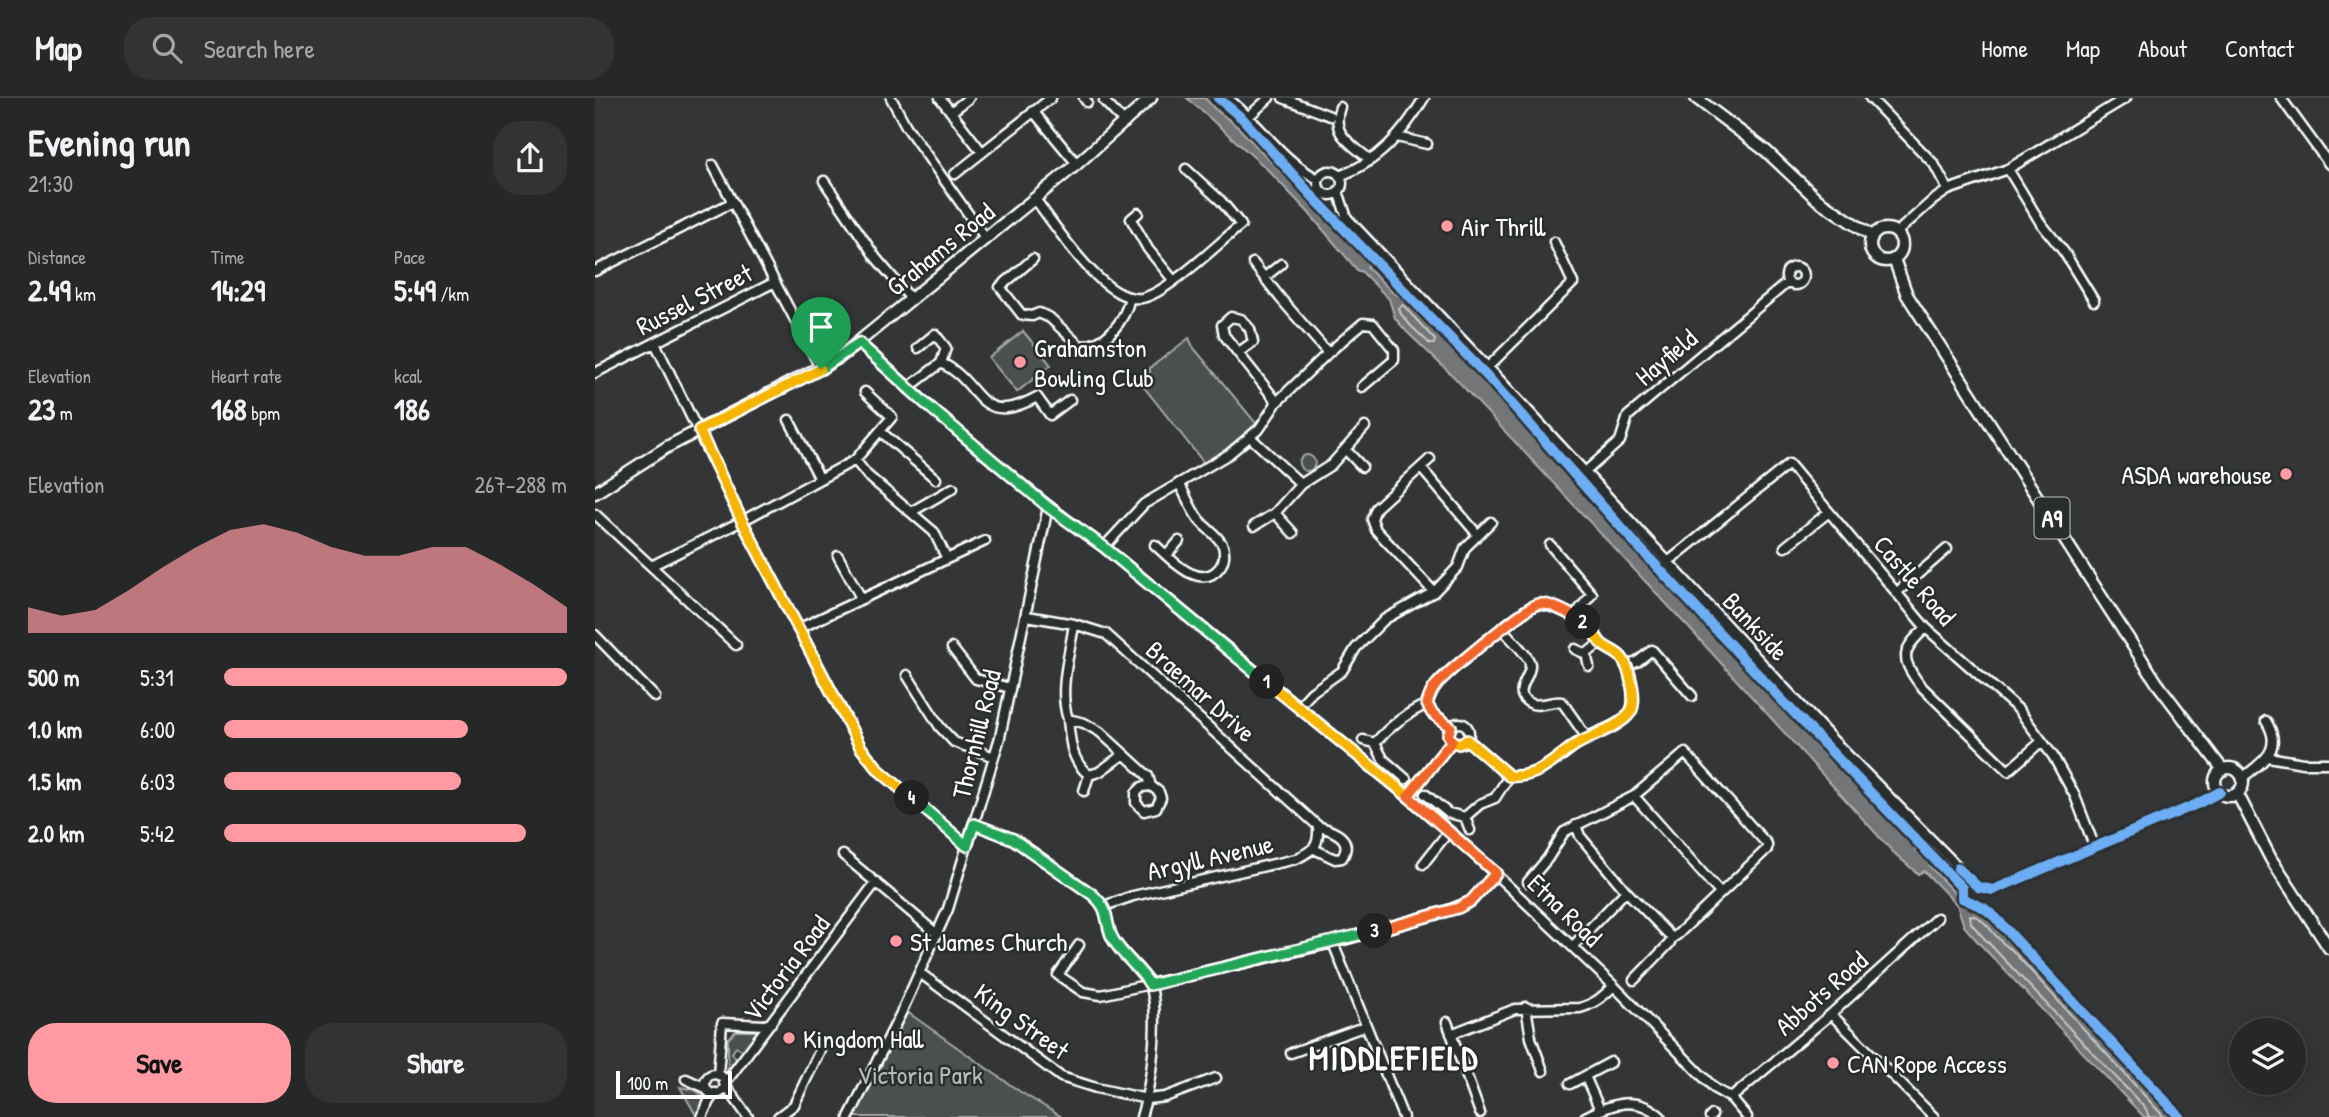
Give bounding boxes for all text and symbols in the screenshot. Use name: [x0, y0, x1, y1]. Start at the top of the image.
search box: [124, 17, 614, 80]
text: Map: [35, 26, 82, 70]
icon: search: [148, 29, 186, 67]
text: Search here: [204, 31, 315, 66]
text: Home: [1981, 32, 2028, 64]
text: Map: [2066, 32, 2100, 64]
text: About: [2138, 32, 2187, 64]
text: Contact: [2225, 32, 2294, 64]
text: Evening run: [28, 116, 191, 168]
button: share: [493, 121, 567, 195]
text: 21:30: [28, 168, 73, 199]
street label: Grahams Road: [878, 194, 1002, 304]
place label: Air Thrill: [1461, 209, 1546, 244]
marker: Air Thrill: [1439, 218, 1455, 234]
text: Distance: [28, 244, 86, 270]
text: Time: [211, 244, 245, 270]
text: Pace: [394, 244, 426, 270]
street label: Russel Street: [630, 254, 759, 343]
text: 2.49: [28, 270, 71, 310]
text: 14:29: [211, 270, 265, 310]
text: 5:49: [394, 270, 436, 310]
text: km: [71, 281, 96, 307]
text: /km: [436, 281, 469, 307]
pin: [791, 297, 851, 369]
icon: arrive: [802, 308, 840, 346]
street label: Hayfield: [1627, 321, 1705, 393]
place label: Grahamston Bowling Club: [1034, 330, 1154, 395]
marker: Grahamston Bowling Club: [1012, 354, 1028, 370]
text: Elevation: [28, 363, 91, 389]
text: Heart rate: [211, 363, 282, 389]
text: kcal: [394, 363, 422, 389]
text: 23: [28, 389, 55, 429]
text: 168: [211, 389, 247, 429]
text: 186: [394, 389, 430, 429]
text: m: [55, 400, 73, 426]
text: bpm: [247, 400, 280, 426]
place label: ASDA warehouse: [2122, 457, 2272, 492]
marker: ASDA warehouse: [2278, 466, 2294, 482]
text: Elevation: [28, 469, 104, 500]
text: 267–288 m: [474, 469, 567, 500]
road number: A9: [2035, 498, 2069, 538]
street label: Castle Road: [1866, 527, 1964, 633]
street label: Bankside: [1715, 584, 1797, 668]
pin: 2: [1565, 604, 1601, 640]
text: 2: [1578, 608, 1587, 634]
street label: Braemar Drive: [1139, 632, 1263, 750]
text: 500 m: [28, 662, 79, 693]
text: 5:31: [140, 662, 174, 693]
pin: 1: [1249, 664, 1285, 700]
street label: Thornhill Road: [943, 666, 1009, 802]
text: 1: [1263, 668, 1270, 694]
text: 1.0 km: [28, 714, 82, 745]
text: 6:00: [140, 714, 175, 745]
text: 1.5 km: [28, 766, 81, 797]
text: 6:03: [140, 766, 175, 797]
pin: 4: [895, 780, 929, 816]
text: 4: [908, 784, 915, 810]
text: 2.0 km: [28, 818, 84, 849]
text: 5:42: [140, 818, 174, 849]
street label: Argyll Avenue: [1144, 826, 1276, 888]
street label: Etna Road: [1520, 866, 1610, 954]
street label: Victoria Road: [735, 908, 837, 1028]
pin: 3: [1357, 914, 1393, 948]
text: 3: [1370, 917, 1379, 943]
place label: St James Church: [910, 924, 1067, 959]
marker: St James Church: [888, 933, 904, 949]
street label: Abbots Road: [1767, 943, 1875, 1043]
street label: King Street: [968, 975, 1077, 1068]
map controls: [2229, 1018, 2306, 1095]
button: layers: [2229, 1018, 2306, 1095]
place label: Kingdom Hall: [803, 1021, 924, 1056]
button: Save: [28, 1023, 291, 1103]
button: Share: [305, 1023, 567, 1103]
marker: Kingdom Hall: [781, 1030, 797, 1046]
district label: MIDDLEFIELD: [1309, 1036, 1479, 1080]
place label: CAN Rope Access: [1847, 1046, 2007, 1081]
marker: CAN Rope Access: [1825, 1055, 1841, 1071]
park label: Victoria Park: [857, 1057, 983, 1092]
scale bar: [616, 1068, 731, 1100]
text: 100 m: [627, 1070, 668, 1096]

